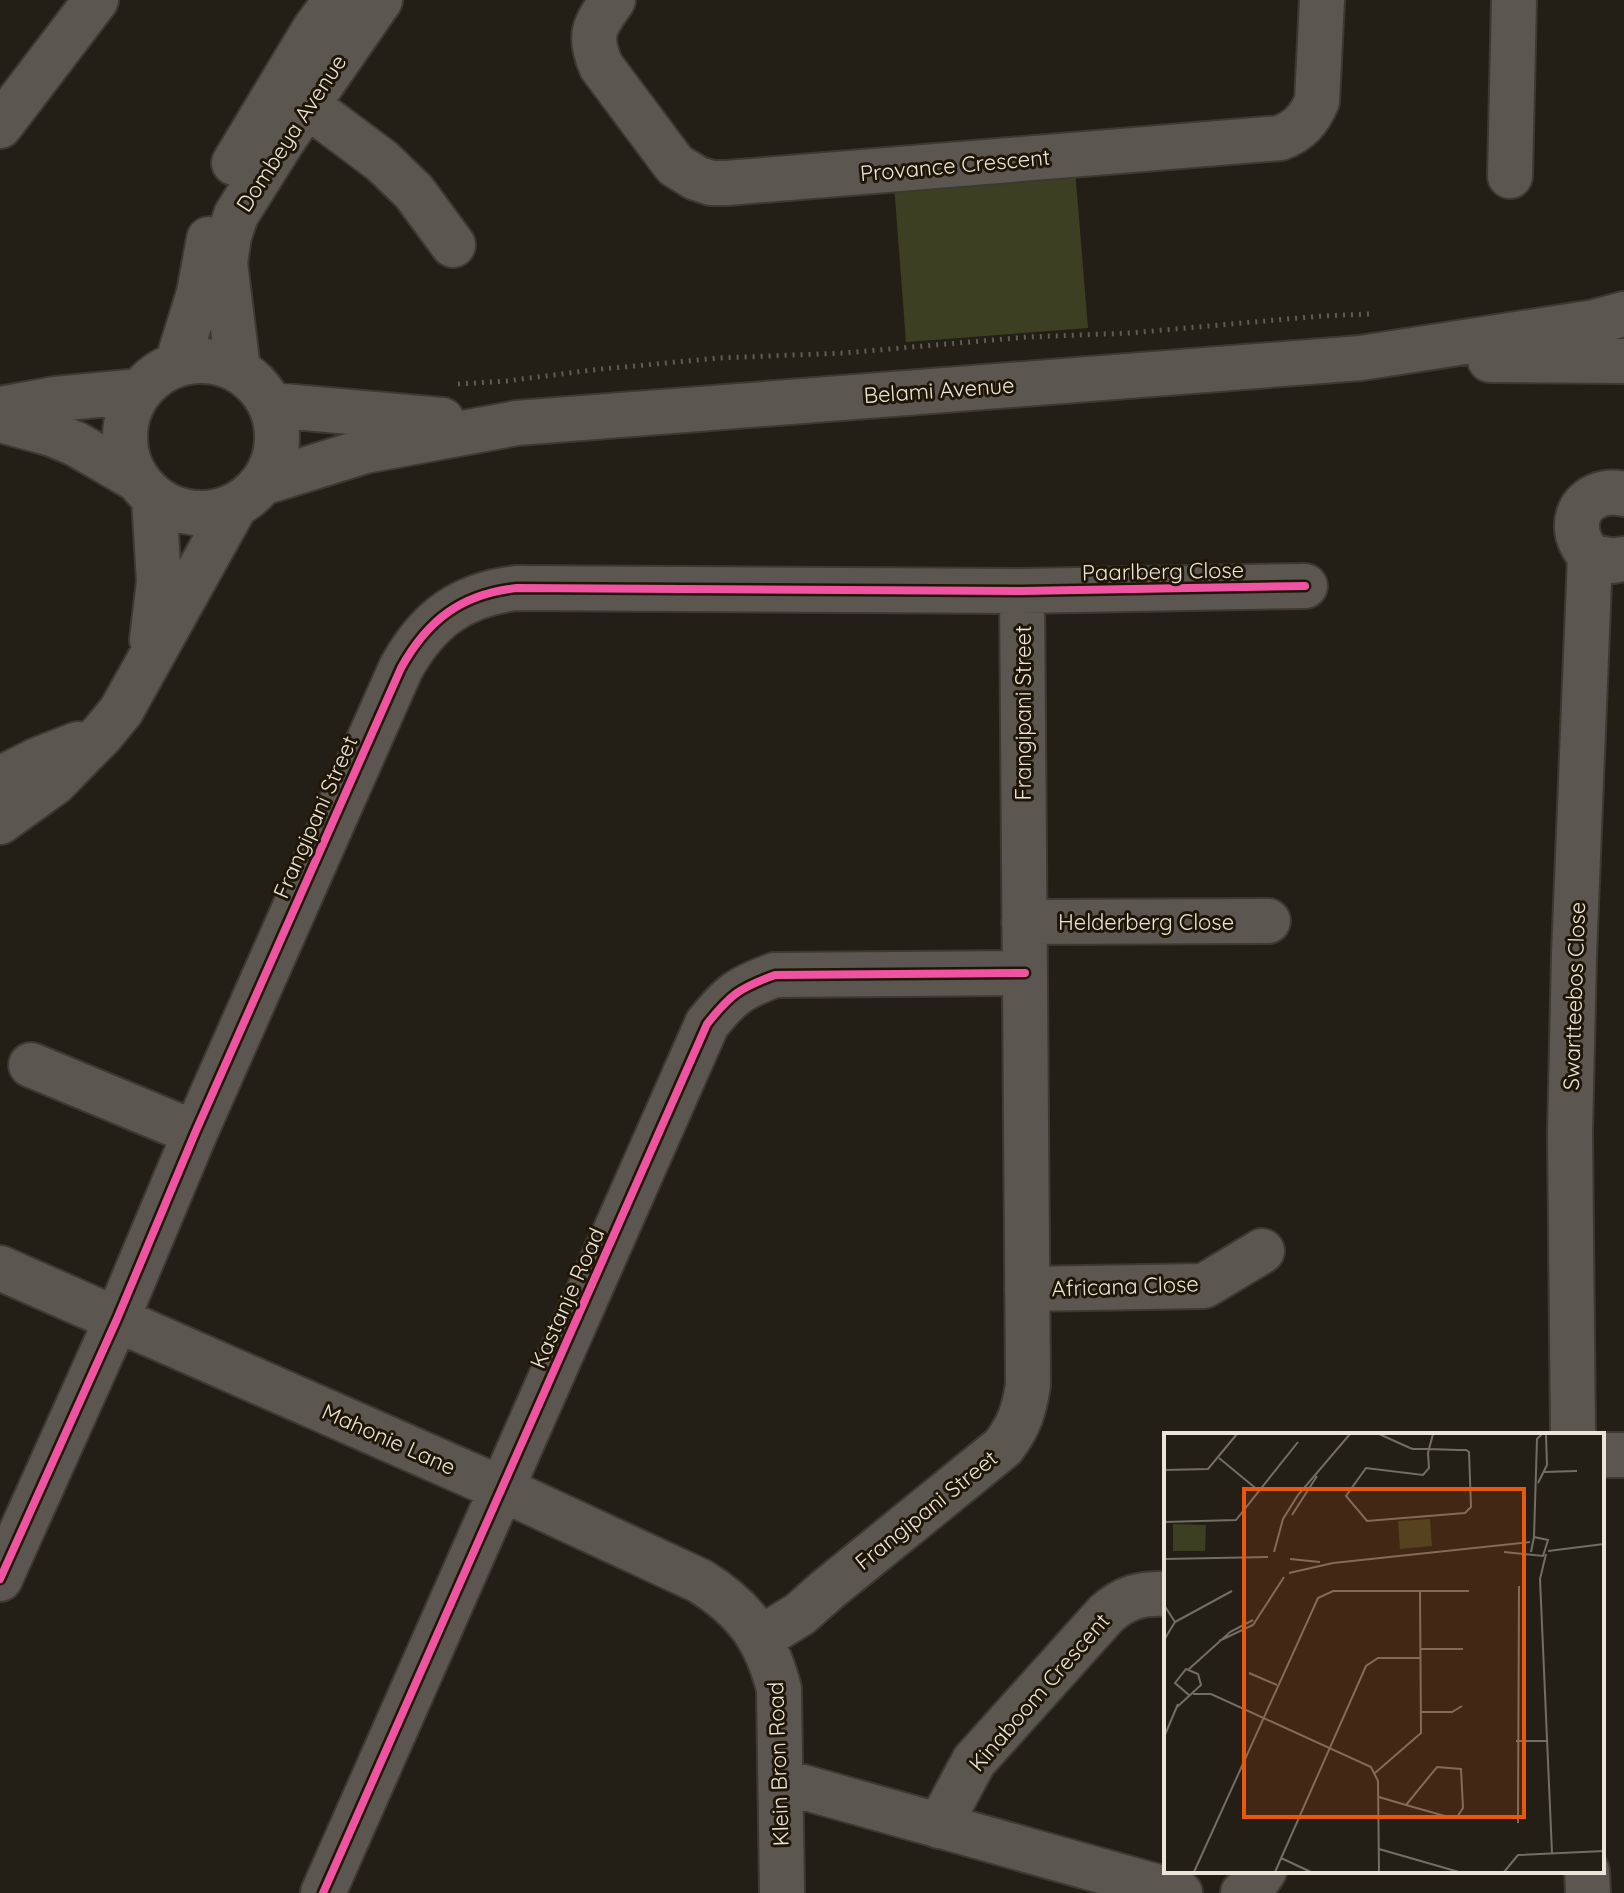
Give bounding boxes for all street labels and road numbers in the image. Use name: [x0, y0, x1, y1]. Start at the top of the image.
street label: Dombeya Avenue: [230, 49, 352, 217]
street label: Provance Crescent: [859, 143, 1051, 187]
street label: Belami Avenue: [863, 371, 1015, 409]
street label: Paarlberg Close: [1082, 556, 1244, 586]
street label: Frangipani Street: [1009, 625, 1037, 801]
street label: Frangipani Street: [267, 731, 363, 903]
street label: Swartteebos Close: [1557, 901, 1591, 1091]
street label: Helderberg Close: [1058, 908, 1234, 936]
street label: Kastanje Road: [524, 1223, 610, 1373]
street label: Africana Close: [1051, 1269, 1199, 1303]
street label: Mahonie Lane: [318, 1397, 460, 1481]
street label: Frangipani Street: [849, 1444, 1003, 1576]
street label: Kinaboom Crescent: [963, 1607, 1115, 1777]
street label: Klein Bron Road: [761, 1681, 795, 1847]

